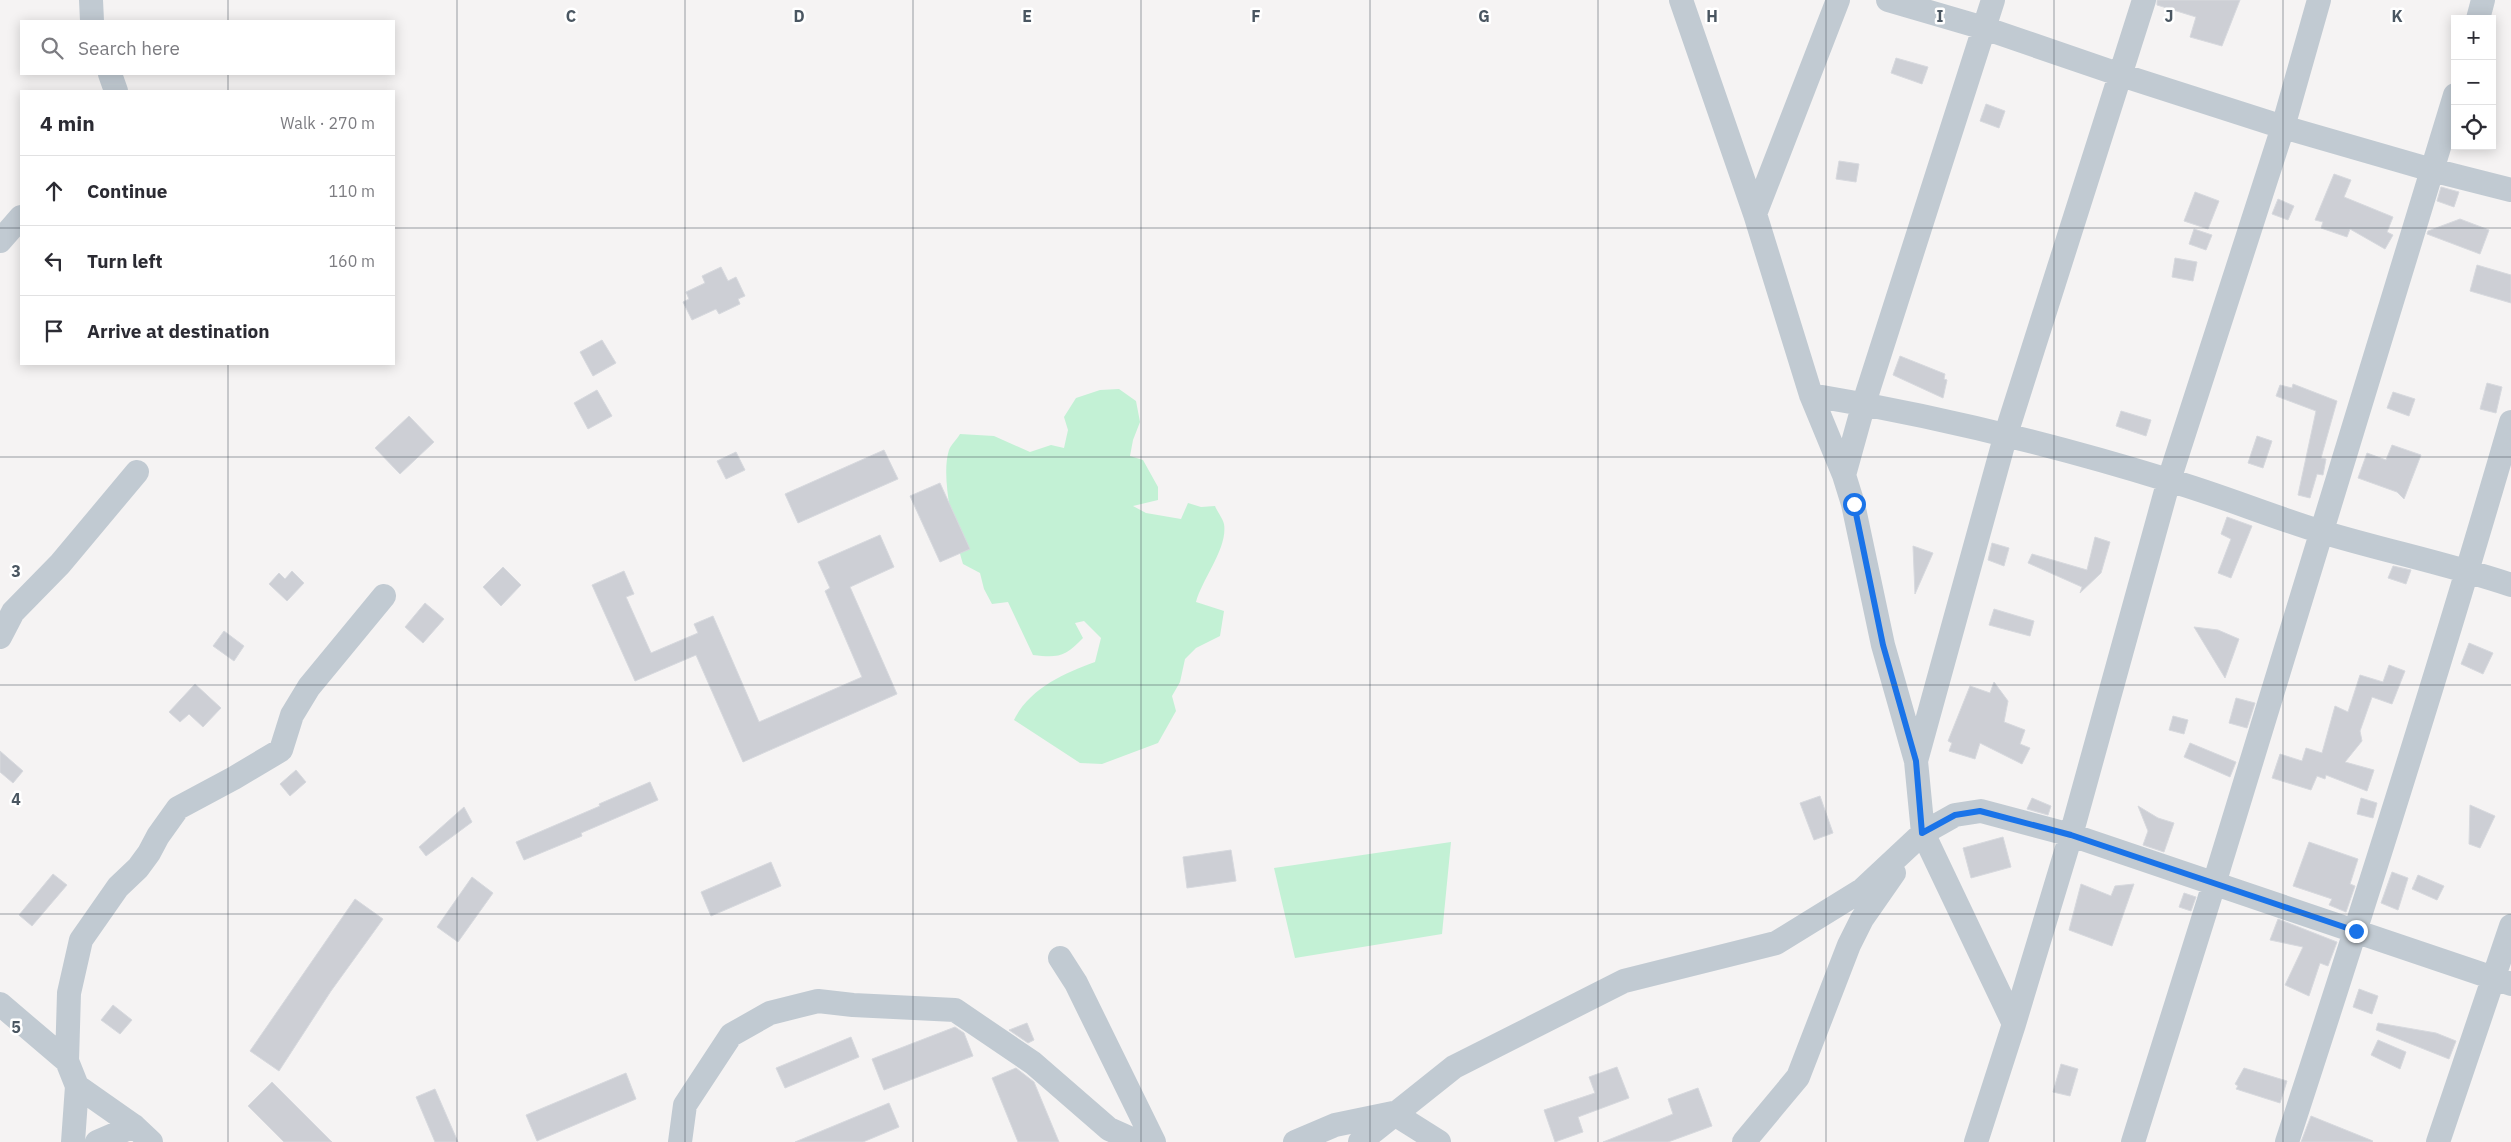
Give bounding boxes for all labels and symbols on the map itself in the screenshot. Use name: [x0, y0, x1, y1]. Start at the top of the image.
text: C: [566, 6, 576, 26]
text: D: [793, 6, 805, 26]
text: E: [1022, 6, 1032, 26]
text: F: [1251, 6, 1261, 26]
text: G: [1478, 6, 1490, 26]
text: H: [1706, 6, 1718, 26]
text: I: [1937, 6, 1944, 26]
text: J: [2165, 6, 2173, 26]
text: K: [2391, 6, 2403, 26]
route start: [1843, 493, 1866, 516]
text: 3: [11, 561, 21, 581]
text: 4: [11, 789, 21, 809]
route end: [2345, 920, 2368, 943]
text: 5: [11, 1017, 21, 1037]

